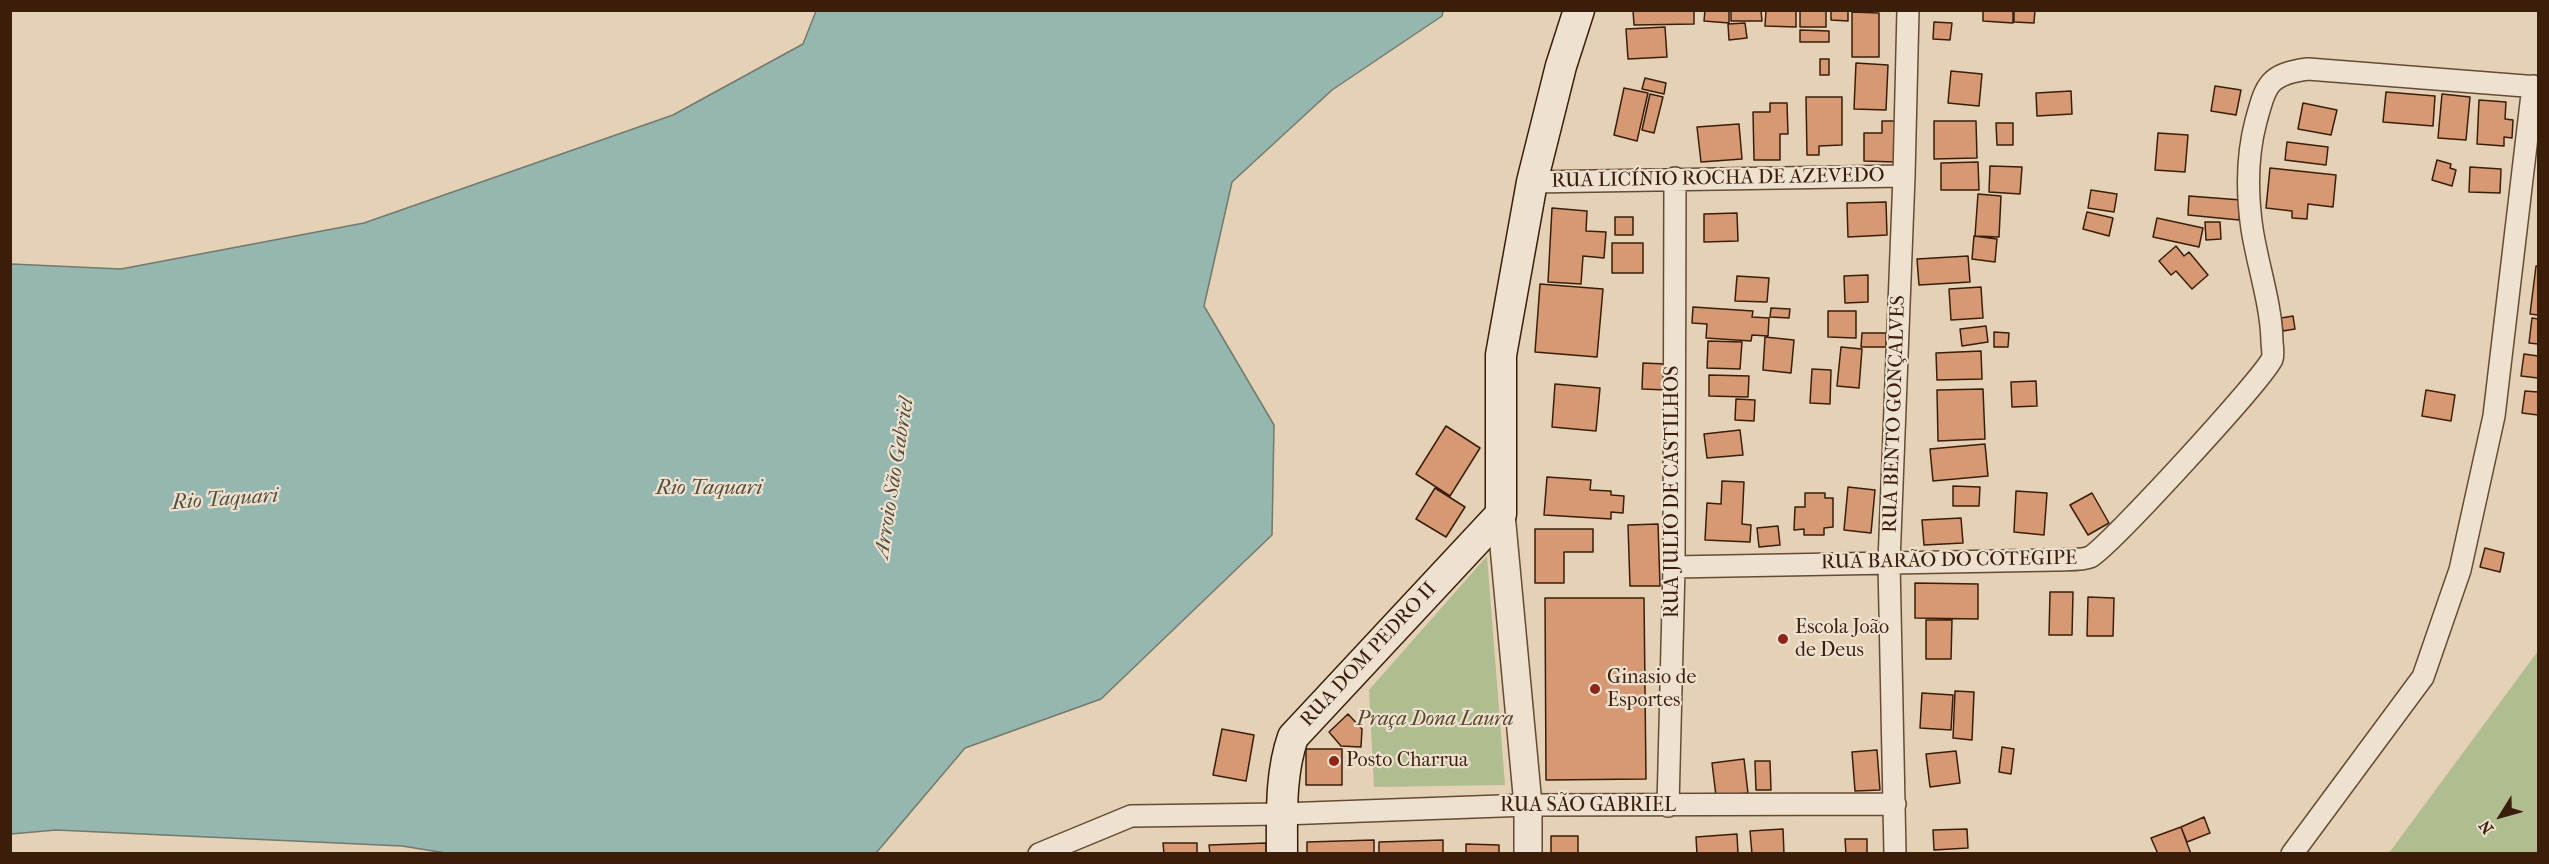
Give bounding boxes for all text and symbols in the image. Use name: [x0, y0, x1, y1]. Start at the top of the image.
street label: RUA LICÍNIO ROCHA DE AZEVEDO: [1551, 164, 1885, 194]
street label: RUA BENTO GONÇALVES: [1879, 295, 1911, 533]
street label: RUA JULIO DE CASTILHOS: [1661, 366, 1685, 618]
water label: Arroio São Gabriel: [870, 396, 920, 560]
water label: Rio Taquari: [656, 476, 762, 502]
water label: Rio Taquari: [171, 484, 279, 516]
street label: RUA BARÃO DO COTEGIPE: [1821, 547, 2077, 575]
street label: RUA DOM PEDRO II: [1296, 578, 1442, 732]
place label: Escola João de Deus: [1795, 616, 1889, 663]
marker: Escola João de Deus: [1776, 632, 1790, 646]
place label: Ginasio de Esportes: [1607, 666, 1696, 713]
marker: Ginasio de Esportes: [1588, 682, 1602, 696]
park label: Praça Dona Laura: [1357, 708, 1513, 732]
place label: Posto Charrua: [1346, 749, 1468, 773]
marker: Posto Charrua: [1327, 754, 1341, 768]
north arrow: [2471, 786, 2531, 846]
street label: RUA SÃO GABRIEL: [1500, 794, 1676, 818]
text: N: [2475, 817, 2497, 838]

